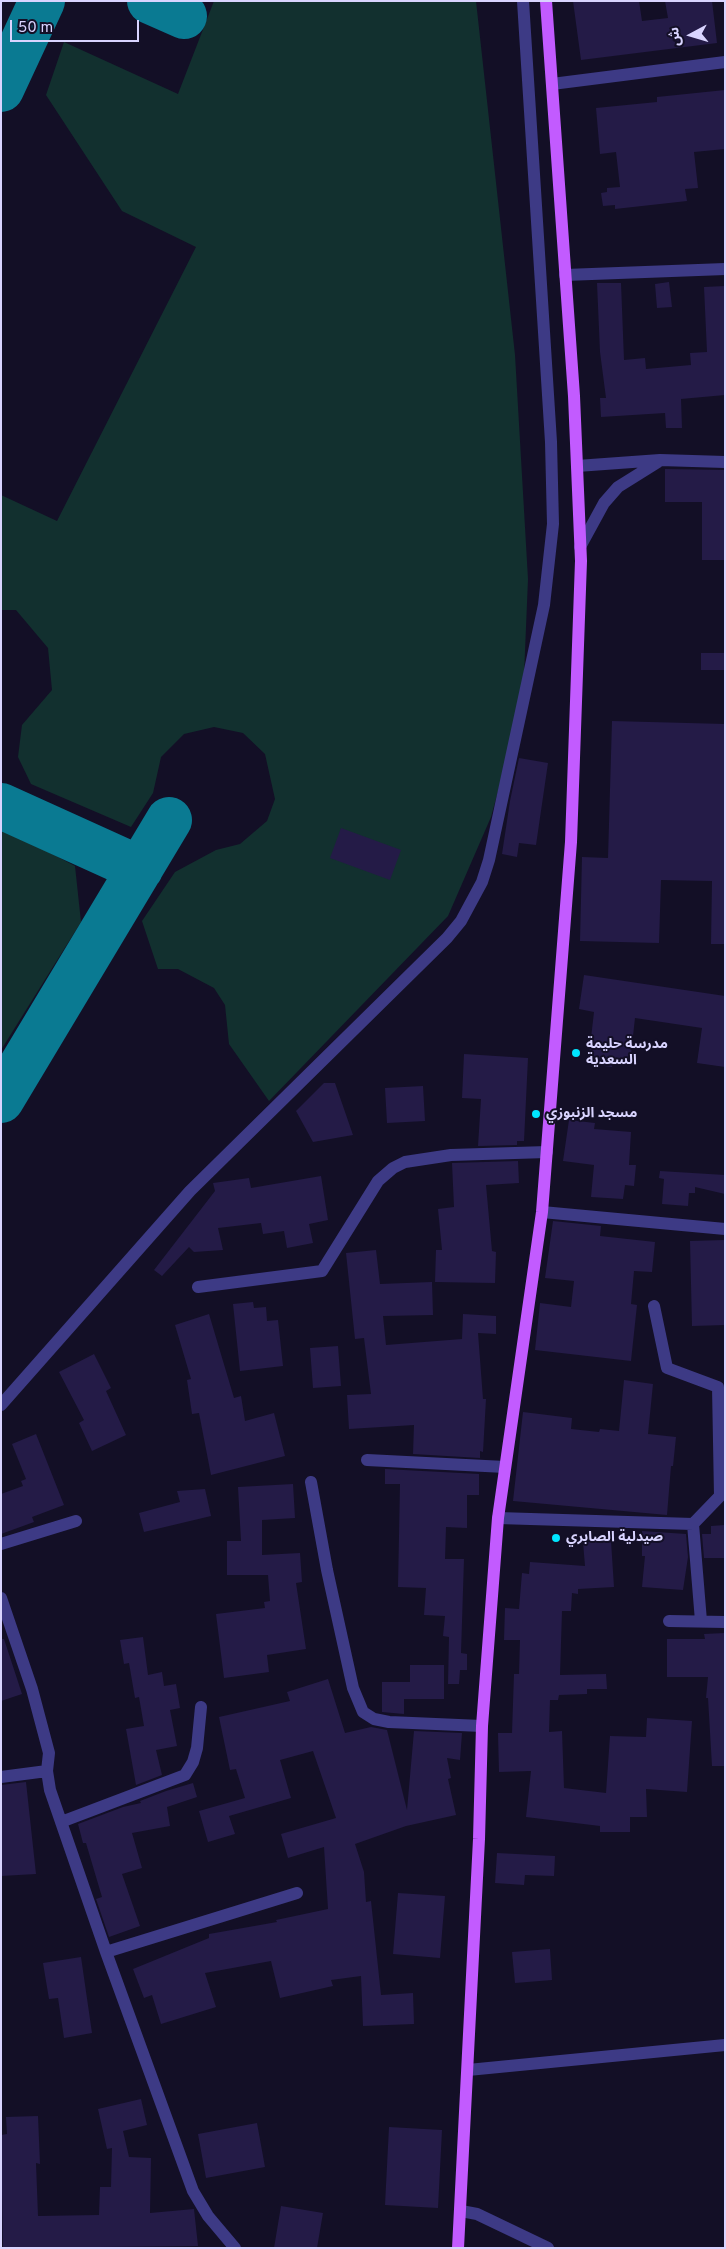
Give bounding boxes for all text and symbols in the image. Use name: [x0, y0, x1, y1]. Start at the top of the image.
scale bar: [12, 10, 141, 42]
north arrow: [666, 10, 716, 60]
text: 50 m: [18, 19, 53, 38]
text: ش: [666, 26, 685, 47]
place label: مدرسة حليمة السعدية: [586, 1037, 668, 1070]
marker: مدرسة حليمة السعدية: [570, 1047, 582, 1059]
place label: مسجد الزنبوزي: [546, 1106, 637, 1122]
marker: مسجد الزنبوزي: [530, 1108, 542, 1120]
place label: صيدلية الصابري: [566, 1530, 663, 1546]
marker: صيدلية الصابري: [550, 1532, 562, 1544]

